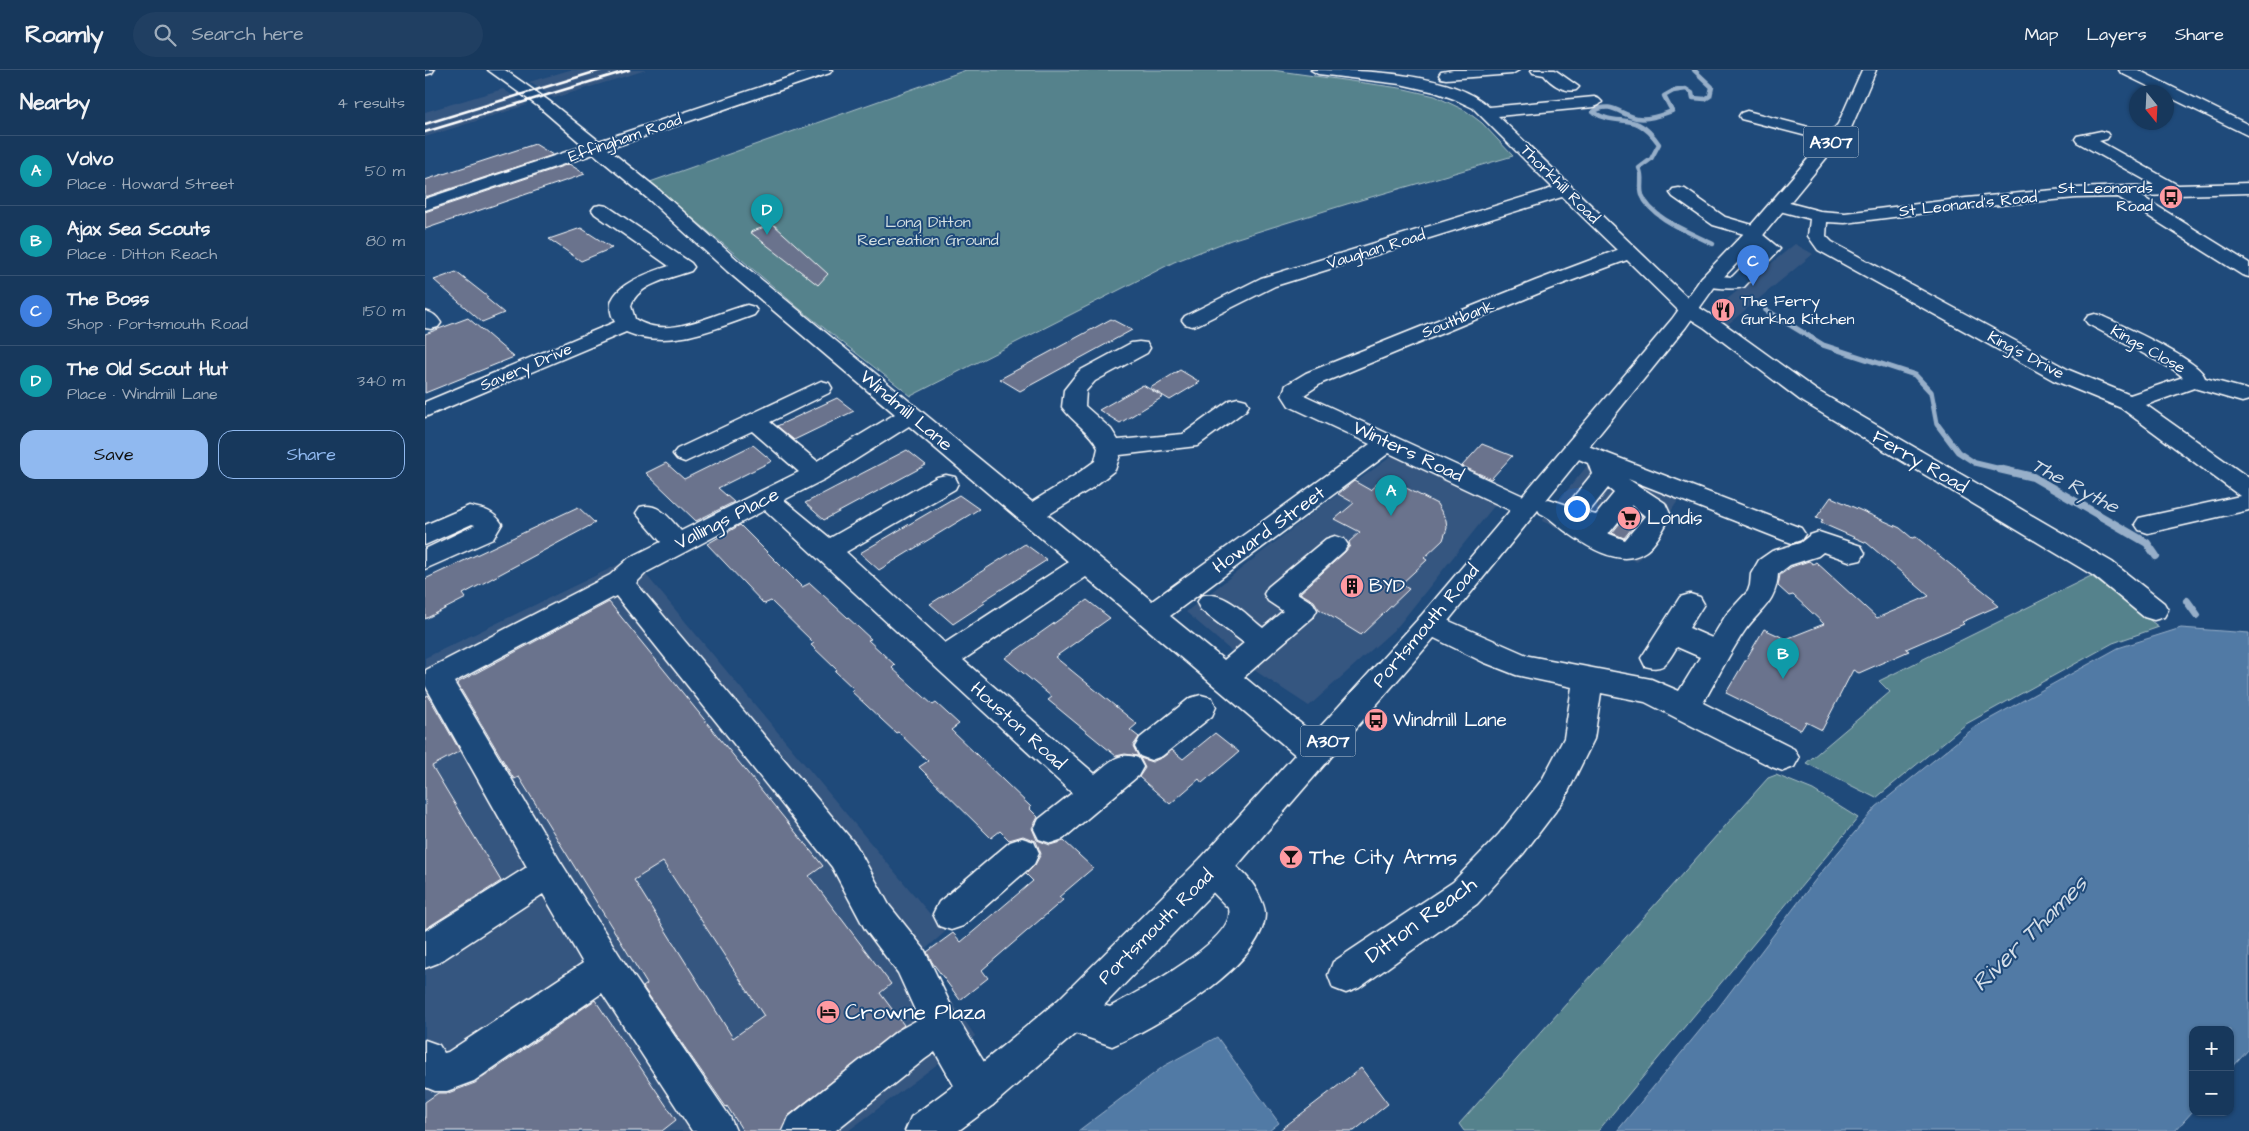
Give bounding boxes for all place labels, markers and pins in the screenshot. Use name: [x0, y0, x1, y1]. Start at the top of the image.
place label: St. Leonards Road: [2058, 177, 2153, 217]
bus stop icon: St. Leonards Road: [2158, 184, 2184, 210]
pin: D: [751, 194, 783, 235]
pin: C: [1737, 245, 1769, 286]
place label: The Ferry Gurkha Kitchen: [1741, 290, 1855, 330]
restaurant icon: The Ferry Gurkha Kitchen: [1710, 297, 1736, 323]
pin: A: [1375, 475, 1407, 516]
supermarket icon: Londis: [1616, 505, 1642, 531]
place label: Londis: [1647, 505, 1703, 532]
building icon: BYD: [1339, 573, 1365, 599]
place label: BYD: [1369, 573, 1405, 600]
pin: B: [1767, 638, 1799, 679]
bus stop icon: Windmill Lane: [1363, 707, 1389, 733]
place label: Windmill Lane: [1393, 707, 1507, 734]
place label: The City Arms: [1309, 842, 1457, 874]
bar icon: The City Arms: [1278, 844, 1304, 870]
place label: Crowne Plaza: [845, 997, 985, 1028]
hotel icon: Crowne Plaza: [815, 999, 841, 1025]

